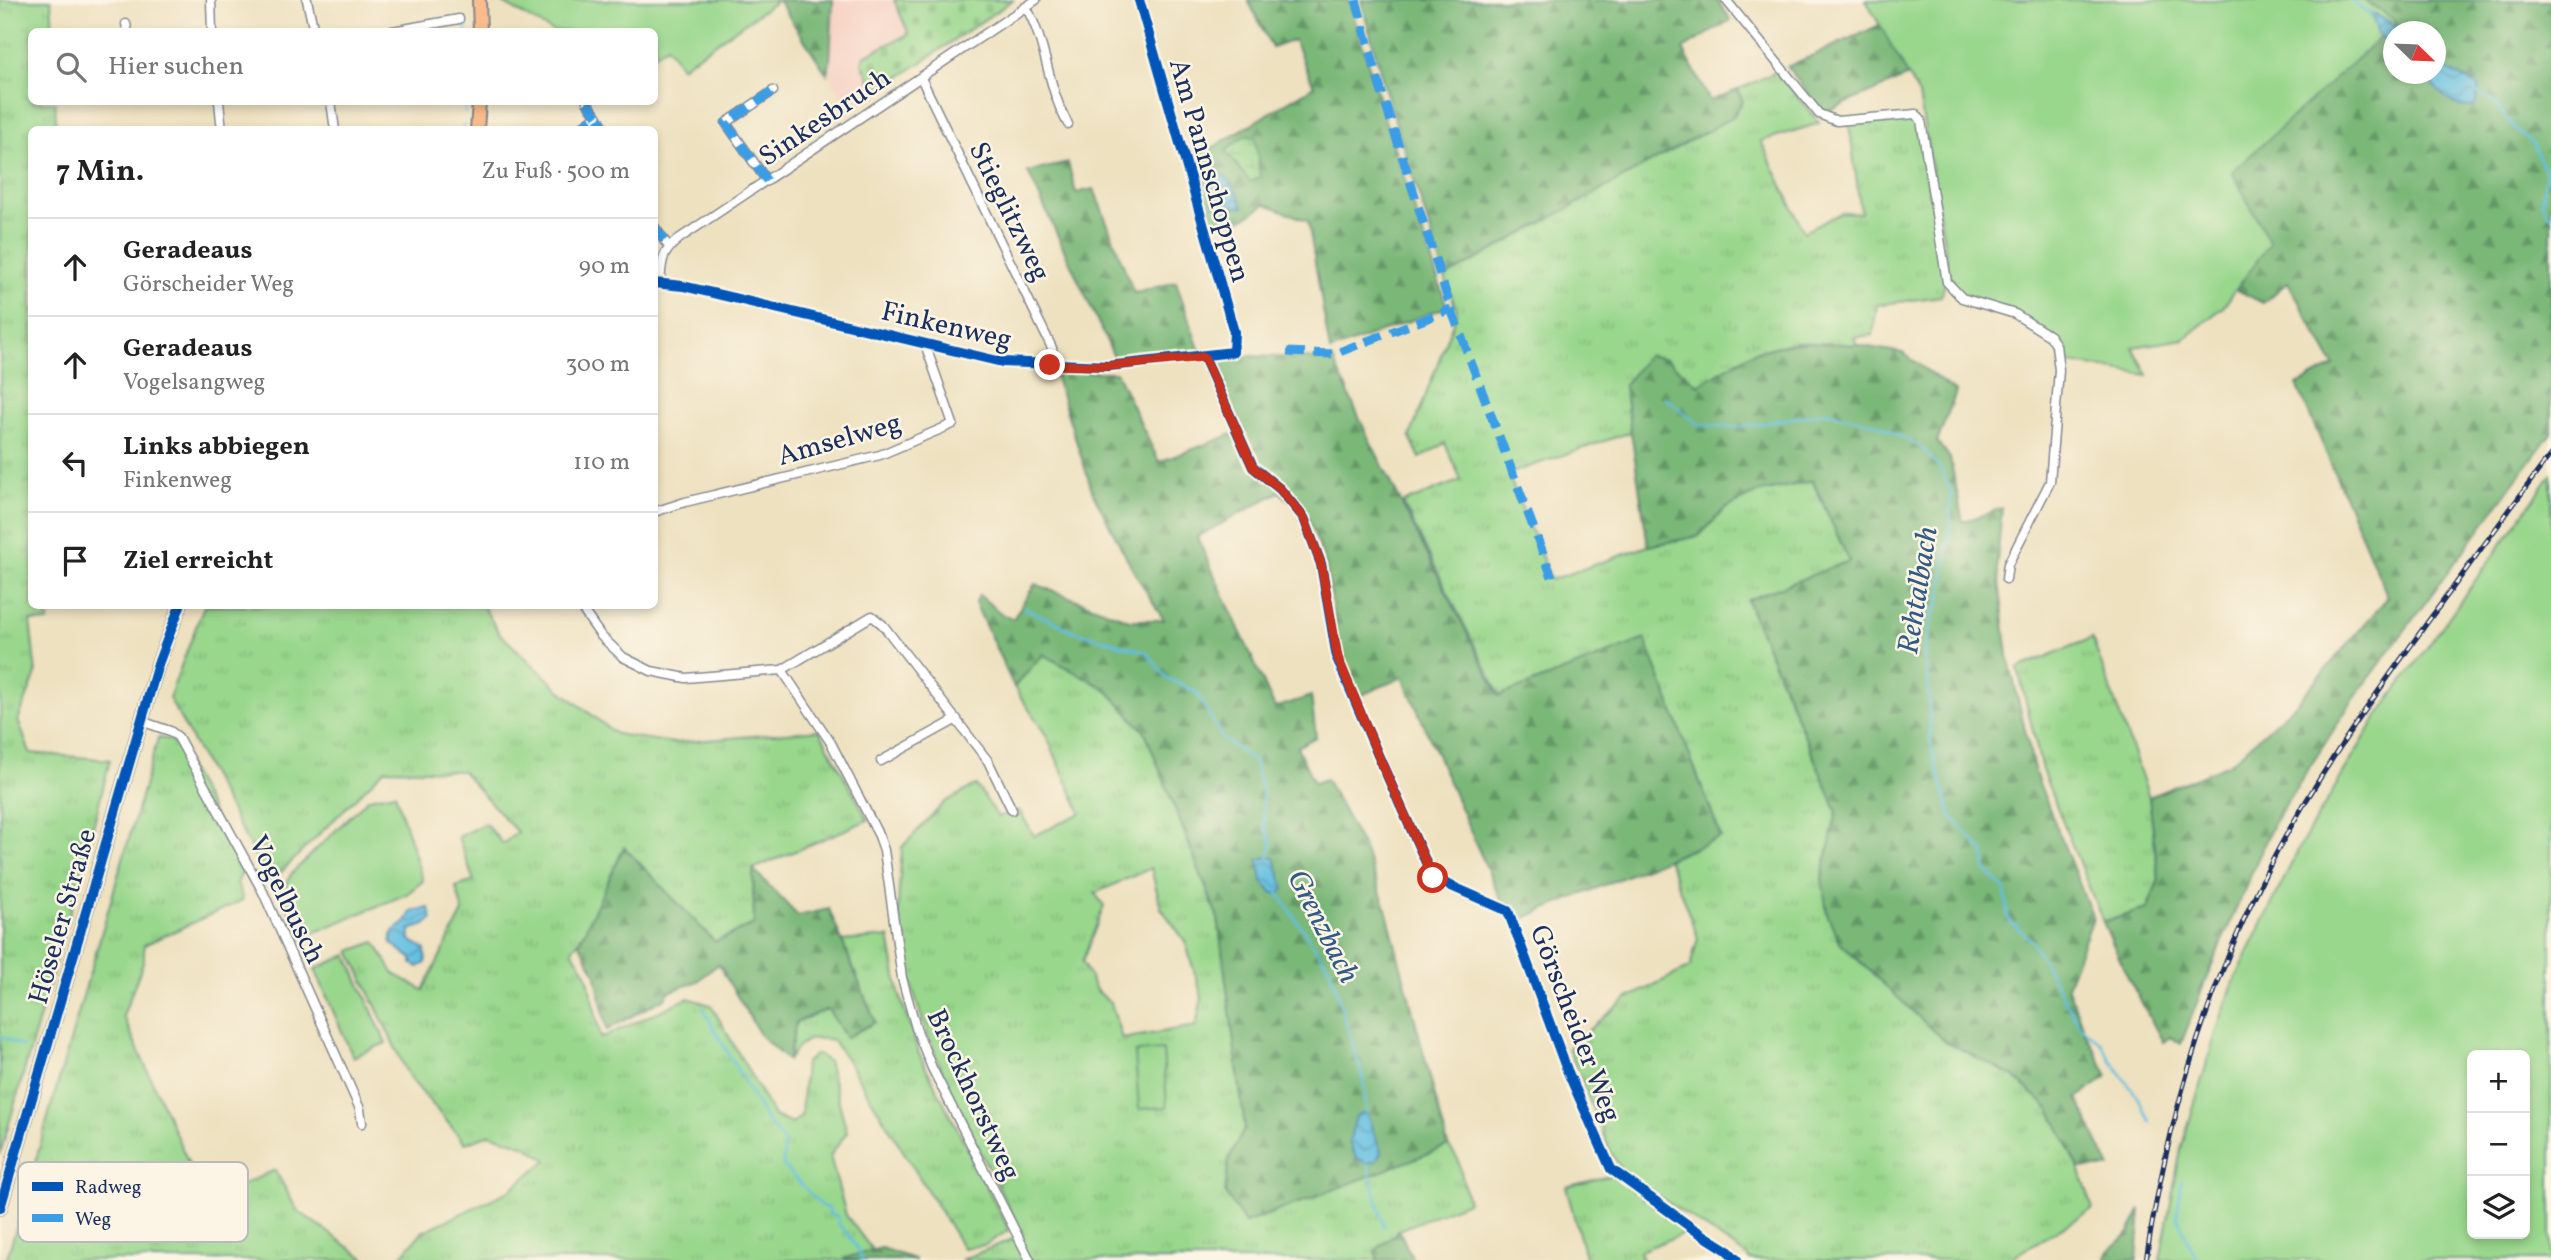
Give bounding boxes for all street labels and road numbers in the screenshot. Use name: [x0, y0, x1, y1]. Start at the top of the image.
street label: Am Pannschoppen: [1158, 54, 1259, 287]
street label: Sinkesbruch: [751, 59, 899, 177]
street label: Stieglitzweg: [958, 136, 1059, 288]
street label: Finkenweg: [877, 293, 1015, 360]
street label: Amselweg: [773, 404, 906, 477]
street label: Höseler Straße: [20, 824, 107, 1009]
street label: Vogelbusch: [238, 829, 334, 971]
street label: Görscheider Weg: [1519, 920, 1630, 1128]
street label: Brockhorstweg: [916, 1003, 1030, 1187]

